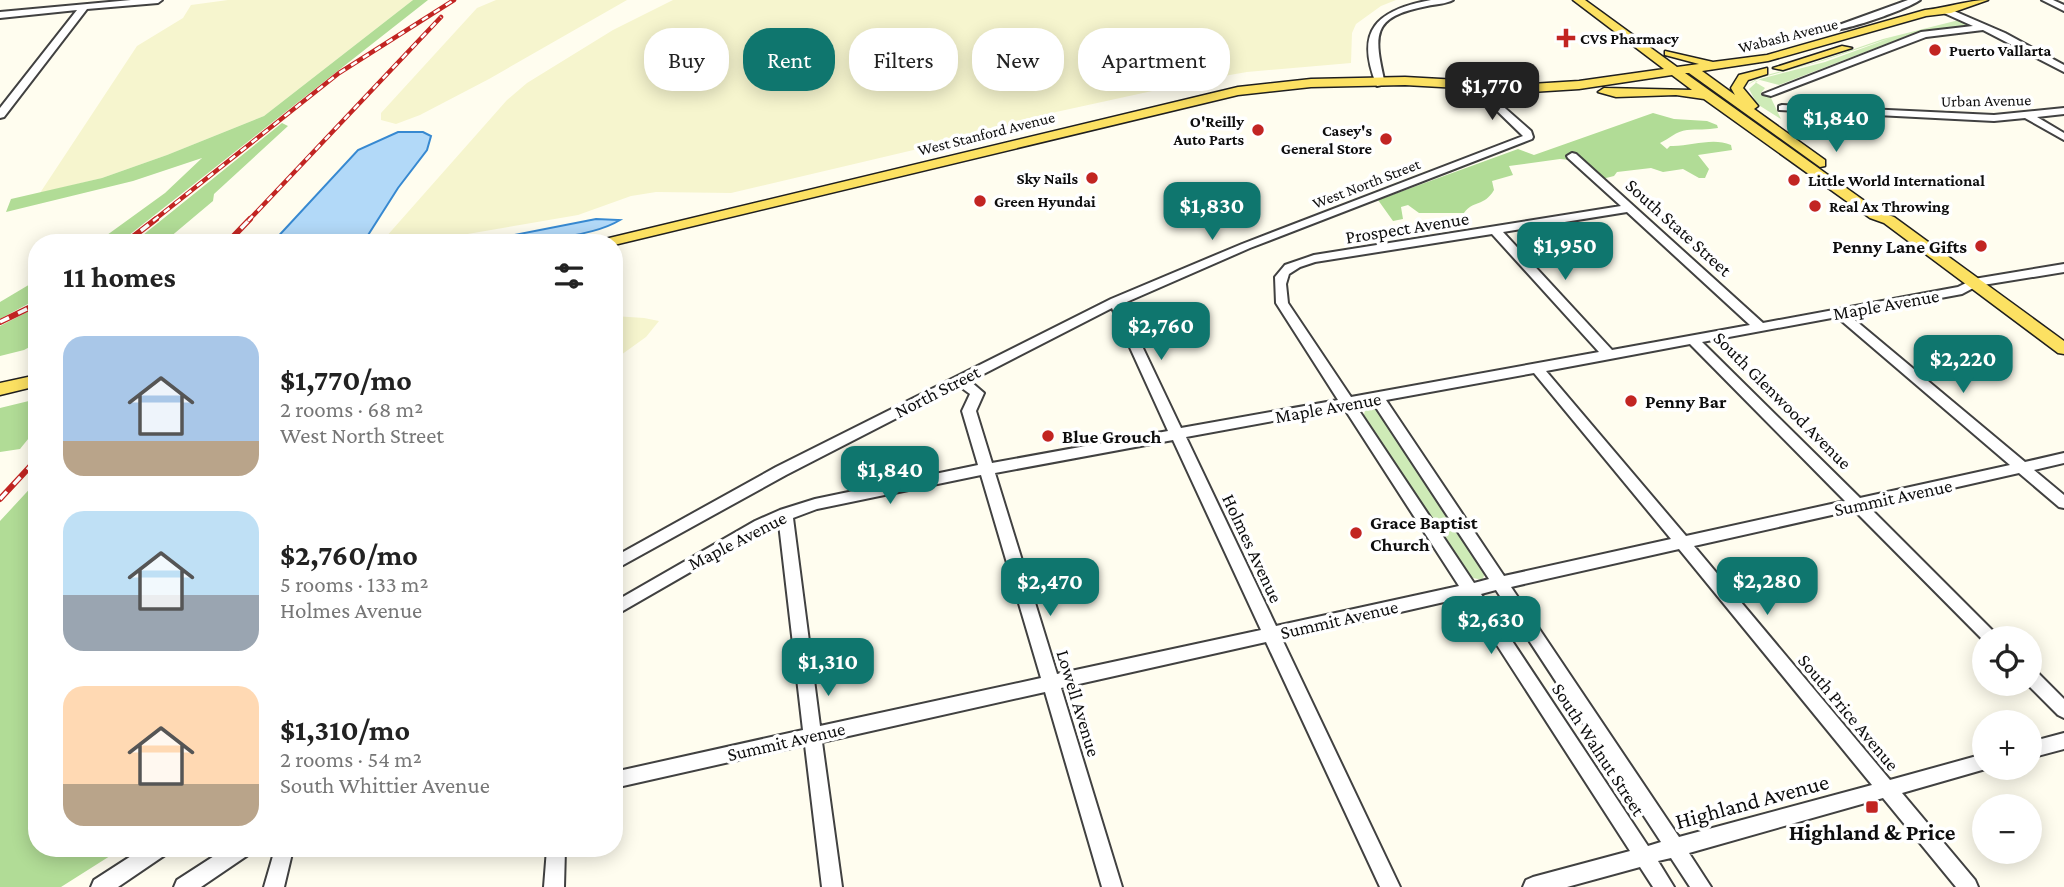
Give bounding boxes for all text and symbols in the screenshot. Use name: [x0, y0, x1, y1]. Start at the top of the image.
street label: Wabash Avenue: [1737, 15, 1840, 56]
chip: Buy: [644, 28, 729, 91]
chip: Rent: [743, 28, 835, 91]
chip: Filters: [849, 28, 958, 91]
chip: New: [972, 28, 1064, 91]
chip: Apartment: [1078, 28, 1230, 91]
marker: CVS Pharmacy: [1558, 30, 1574, 46]
place label: CVS Pharmacy: [1580, 30, 1679, 47]
marker: Puerto Vallarta: [1927, 42, 1943, 58]
place label: Puerto Vallarta: [1949, 42, 2052, 59]
pin: $1,770: [1435, 62, 1549, 122]
text: $1,770: [1461, 72, 1523, 98]
street label: Urban Avenue: [1941, 91, 2031, 110]
pin: $1,840: [1779, 94, 1893, 154]
text: $1,840: [1803, 104, 1869, 130]
street label: West Stanford Avenue: [916, 108, 1056, 159]
place label: O'Reilly Auto Parts: [1173, 113, 1244, 148]
marker: O'Reilly Auto Parts: [1250, 122, 1266, 138]
place label: Casey's General Store: [1281, 122, 1373, 157]
marker: Casey's General Store: [1378, 131, 1394, 147]
street label: West North Street: [1310, 155, 1423, 212]
place label: Sky Nails: [1017, 170, 1078, 187]
marker: Sky Nails: [1084, 170, 1100, 186]
marker: Little World International: [1786, 172, 1802, 188]
place label: Little World International: [1808, 172, 1985, 189]
street label: South State Street: [1622, 174, 1736, 281]
pin: $1,830: [1155, 182, 1269, 242]
text: $1,830: [1180, 192, 1244, 218]
marker: Green Hyundai: [972, 193, 988, 209]
place label: Green Hyundai: [994, 193, 1096, 210]
marker: Real Ax Throwing: [1807, 198, 1823, 214]
place label: Real Ax Throwing: [1829, 198, 1949, 215]
street label: Prospect Avenue: [1344, 207, 1470, 248]
pin: $1,950: [1508, 222, 1622, 282]
text: $1,950: [1533, 232, 1597, 258]
place label: Penny Lane Gifts: [1832, 236, 1967, 257]
marker: Penny Lane Gifts: [1973, 238, 1989, 254]
icon: filters: [550, 257, 588, 295]
text: 11 homes: [63, 260, 176, 293]
street label: Maple Avenue: [1831, 285, 1941, 324]
pin: $2,760: [1104, 302, 1218, 362]
text: $2,760: [1128, 312, 1194, 338]
street label: South Glenwood Avenue: [1709, 327, 1856, 474]
pin: $2,220: [1906, 336, 2020, 395]
text: $2,220: [1930, 345, 1996, 371]
street label: North Street: [891, 361, 984, 422]
text: $1,770/mo: [280, 363, 412, 396]
icon: home: [119, 364, 203, 448]
street label: Maple Avenue: [1273, 388, 1383, 427]
place label: Penny Bar: [1645, 391, 1727, 412]
marker: Penny Bar: [1623, 393, 1639, 409]
text: 2 rooms · 68 m²: [280, 396, 423, 422]
text: West North Street: [280, 422, 444, 448]
place label: Blue Grouch: [1062, 426, 1161, 447]
marker: Blue Grouch: [1040, 428, 1056, 444]
pin: $1,840: [833, 447, 947, 506]
text: $1,840: [857, 456, 923, 482]
street label: Summit Avenue: [1832, 475, 1954, 520]
street label: Holmes Avenue: [1218, 491, 1287, 606]
street label: Maple Avenue: [685, 507, 790, 574]
place label: Grace Baptist Church: [1370, 512, 1478, 555]
marker: Grace Baptist Church: [1348, 525, 1364, 541]
text: $2,760/mo: [280, 538, 418, 571]
icon: home: [119, 539, 203, 623]
pin: $2,470: [993, 558, 1107, 618]
pin: $2,280: [1710, 558, 1824, 617]
text: $2,280: [1733, 567, 1801, 593]
text: $2,470: [1017, 568, 1083, 594]
text: 5 rooms · 133 m²: [280, 571, 428, 597]
street label: Summit Avenue: [1278, 596, 1400, 643]
pin: $2,630: [1434, 596, 1548, 656]
text: Holmes Avenue: [280, 597, 422, 623]
text: $2,630: [1458, 606, 1524, 632]
map controls: [1972, 626, 2042, 864]
button: locate: [1972, 626, 2042, 696]
pin: $1,310: [771, 638, 885, 698]
street label: Lowell Avenue: [1052, 647, 1105, 759]
text: $1,310: [798, 648, 858, 674]
street label: South Price Avenue: [1794, 650, 1903, 775]
street label: South Walnut Street: [1548, 679, 1650, 820]
button: +: [1972, 710, 2042, 780]
text: $1,310/mo: [280, 713, 410, 746]
icon: home: [119, 714, 203, 798]
street label: Summit Avenue: [725, 718, 847, 765]
text: 2 rooms · 54 m²: [280, 746, 422, 772]
street label: Highland Avenue: [1672, 768, 1832, 834]
text: South Whittier Avenue: [280, 772, 490, 798]
button: −: [1972, 794, 2042, 864]
marker: Highland & Price: [1864, 799, 1880, 815]
place label: Highland & Price: [1789, 819, 1956, 845]

